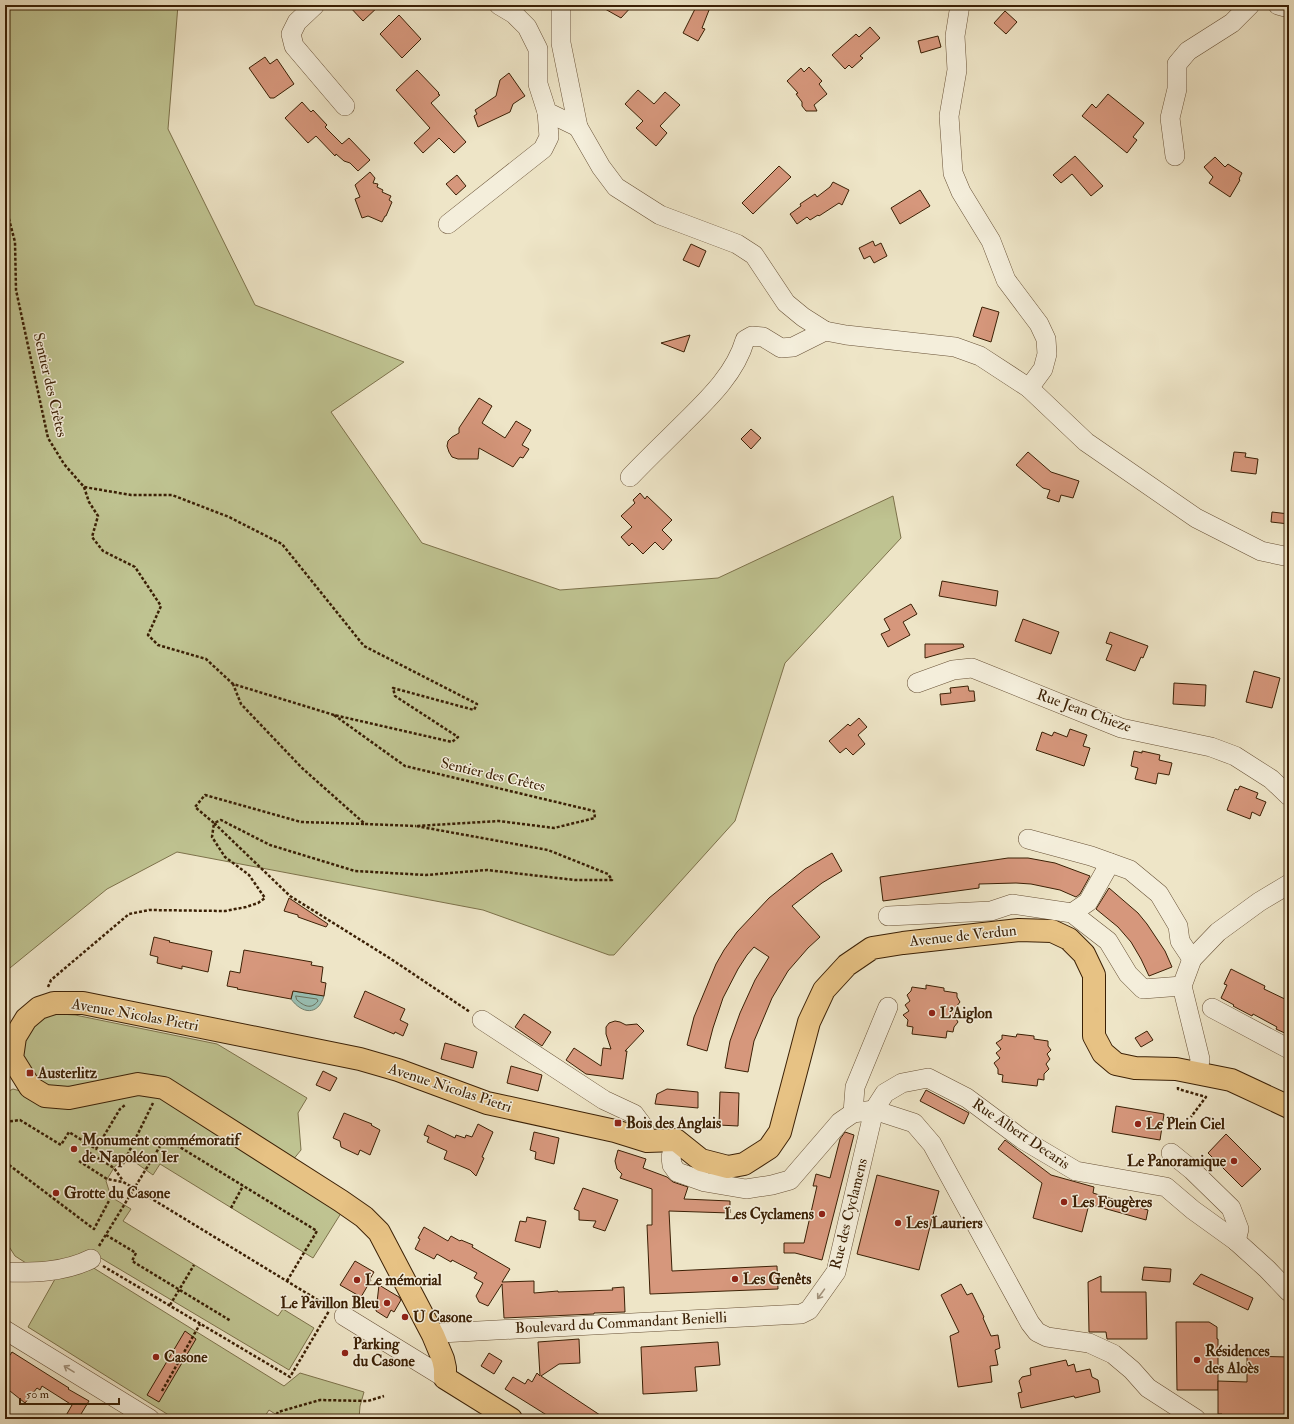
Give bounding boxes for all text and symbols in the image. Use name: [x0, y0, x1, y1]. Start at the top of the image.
street label: Sentier des Crêtes: [29, 331, 71, 439]
street label: Rue Jean Chieze: [1034, 685, 1134, 738]
street label: Sentier des Crêtes: [439, 754, 547, 796]
street label: Avenue de Verdun: [908, 921, 1018, 951]
street label: Avenue Nicolas Pietri: [69, 994, 200, 1036]
place label: L'Aiglon: [940, 1004, 993, 1024]
marker: L'Aiglon: [927, 1008, 937, 1018]
street label: Avenue Nicolas Pietri: [385, 1059, 514, 1117]
place label: Austerlitz: [37, 1064, 98, 1083]
marker: Austerlitz: [25, 1068, 35, 1078]
street label: Rue Albert Decaris: [969, 1094, 1073, 1174]
place label: Bois des Anglais: [626, 1114, 721, 1134]
place label: Le Plein Ciel: [1146, 1115, 1225, 1134]
marker: Bois des Anglais: [613, 1118, 623, 1128]
marker: Le Plein Ciel: [1133, 1119, 1143, 1129]
place label: Monument commémoratif de Napoléon Ier: [81, 1131, 242, 1168]
marker: Monument commémoratif de Napoléon Ier: [69, 1144, 79, 1154]
place label: Le Panoramique: [1127, 1152, 1227, 1172]
street label: Rue des Cyclamens: [826, 1156, 872, 1272]
marker: Le Panoramique: [1229, 1156, 1239, 1166]
place label: Grotte du Casone: [64, 1184, 171, 1203]
marker: Grotte du Casone: [51, 1188, 61, 1198]
place label: Les Fougères: [1072, 1193, 1152, 1213]
marker: Les Fougères: [1059, 1197, 1069, 1207]
place label: Les Cyclamens: [724, 1205, 814, 1225]
marker: Les Cyclamens: [817, 1209, 827, 1219]
place label: Les Lauriers: [906, 1214, 983, 1233]
marker: Les Lauriers: [893, 1218, 903, 1228]
place label: Les Genêts: [743, 1270, 811, 1289]
place label: Le mémorial: [365, 1271, 442, 1290]
marker: Les Genêts: [730, 1274, 740, 1284]
marker: Le mémorial: [352, 1275, 362, 1285]
one-way arrow: [817, 1288, 825, 1299]
place label: Le Pavillon Bleu: [281, 1294, 379, 1313]
marker: Le Pavillon Bleu: [382, 1298, 392, 1308]
place label: U Casone: [413, 1308, 473, 1327]
street label: Boulevard du Commandant Benielli: [515, 1308, 727, 1338]
marker: U Casone: [400, 1312, 410, 1322]
place label: Parking du Casone: [353, 1335, 415, 1371]
place label: Résidences des Aloès: [1205, 1342, 1270, 1378]
place label: Casone: [164, 1348, 208, 1367]
marker: Parking du Casone: [340, 1348, 350, 1358]
marker: Casone: [151, 1352, 161, 1362]
marker: Résidences des Aloès: [1192, 1355, 1202, 1365]
one-way arrow: [64, 1365, 75, 1373]
scale bar: [20, 1380, 119, 1406]
text: 50 m: [26, 1387, 50, 1402]

